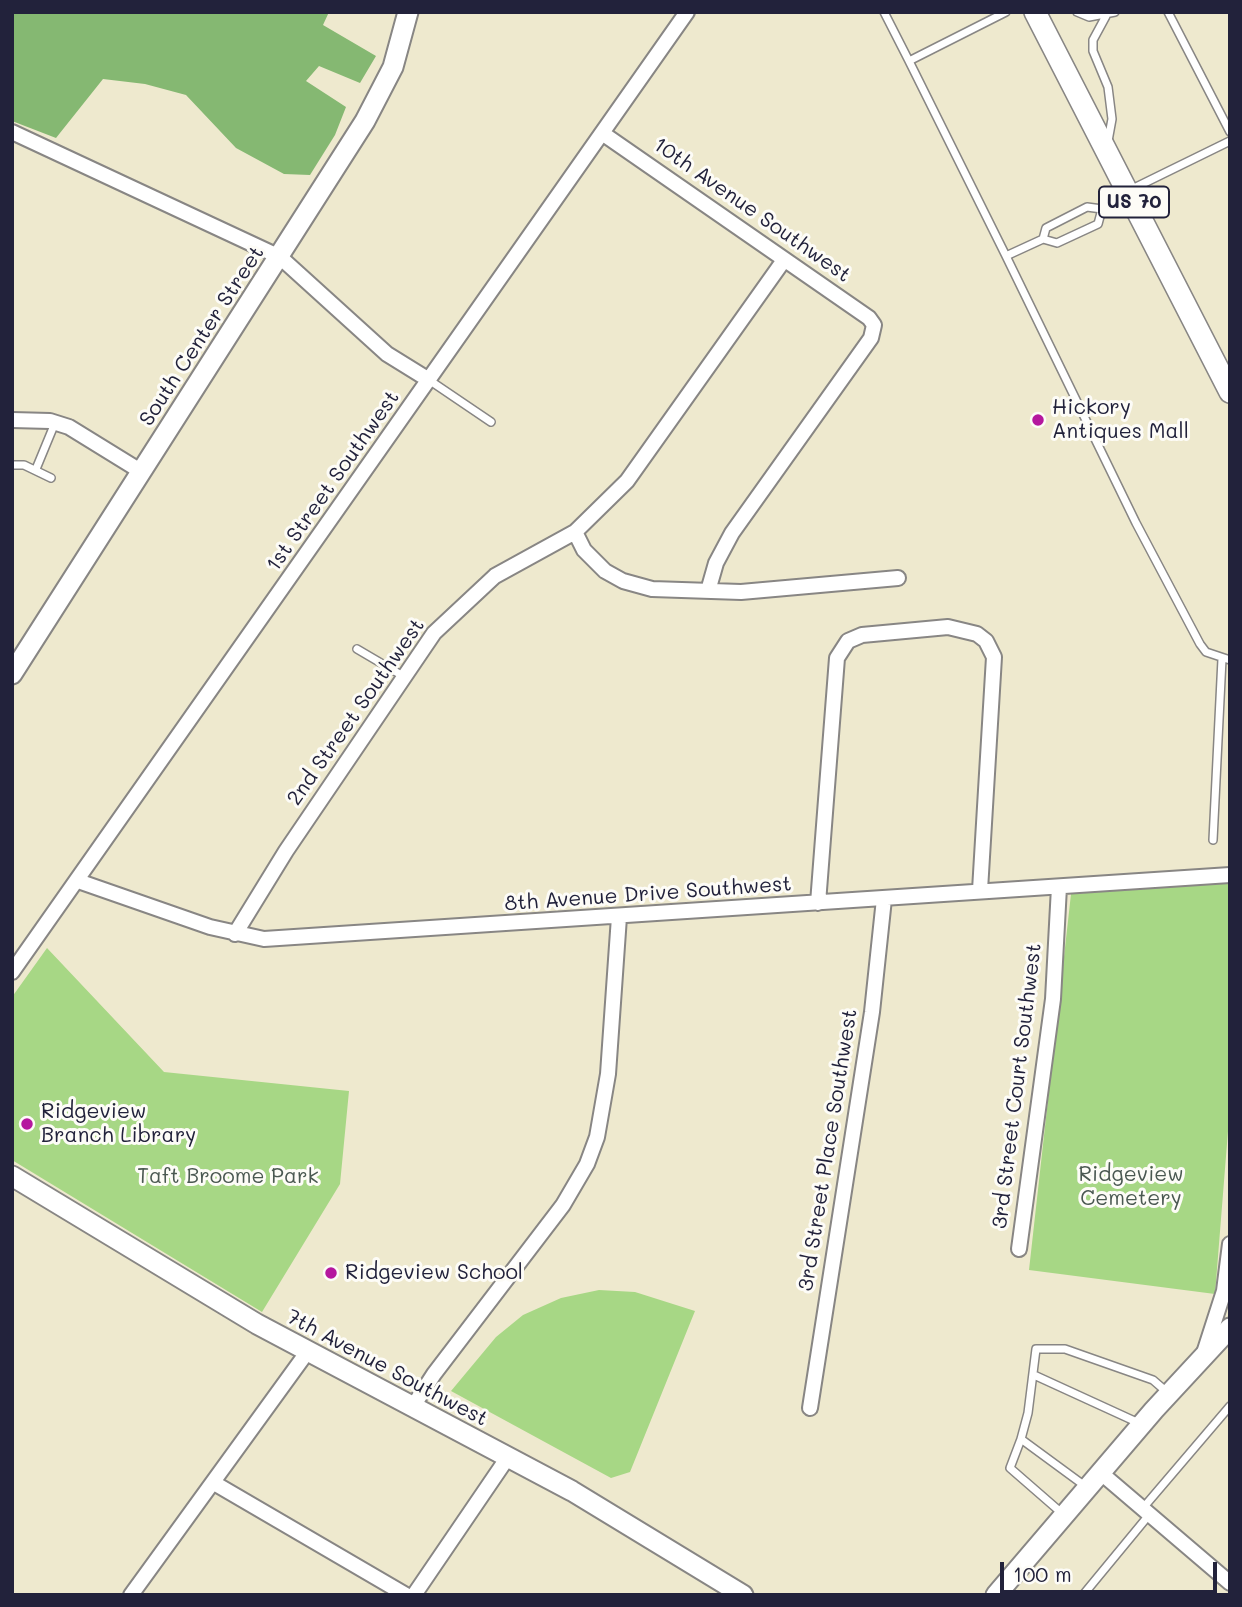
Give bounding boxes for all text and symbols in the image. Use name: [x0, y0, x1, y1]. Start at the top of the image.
street label: 10th Avenue Southwest: [648, 132, 856, 288]
road number: US 70: [1099, 186, 1169, 218]
street label: South Center Street: [134, 241, 270, 431]
street label: 1st Street Southwest: [261, 386, 405, 576]
place label: Hickory Antiques Mall: [1052, 395, 1189, 445]
marker: Hickory Antiques Mall: [1030, 412, 1046, 428]
street label: 2nd Street Southwest: [282, 614, 430, 810]
street label: 8th Avenue Drive Southwest: [504, 871, 792, 917]
street label: 3rd Street Court Southwest: [987, 942, 1047, 1230]
street label: 3rd Street Place Southwest: [793, 1007, 863, 1293]
place label: Ridgeview Branch Library: [41, 1099, 196, 1149]
marker: Ridgeview Branch Library: [19, 1116, 35, 1132]
park label: Ridgeview Cemetery: [1078, 1162, 1184, 1212]
park label: Taft Broome Park: [137, 1164, 319, 1190]
place label: Ridgeview School: [345, 1260, 523, 1286]
marker: Ridgeview School: [323, 1265, 339, 1281]
street label: 7th Avenue Southwest: [282, 1304, 492, 1432]
scale bar: [1004, 1548, 1221, 1592]
text: 100 m: [1013, 1560, 1072, 1587]

